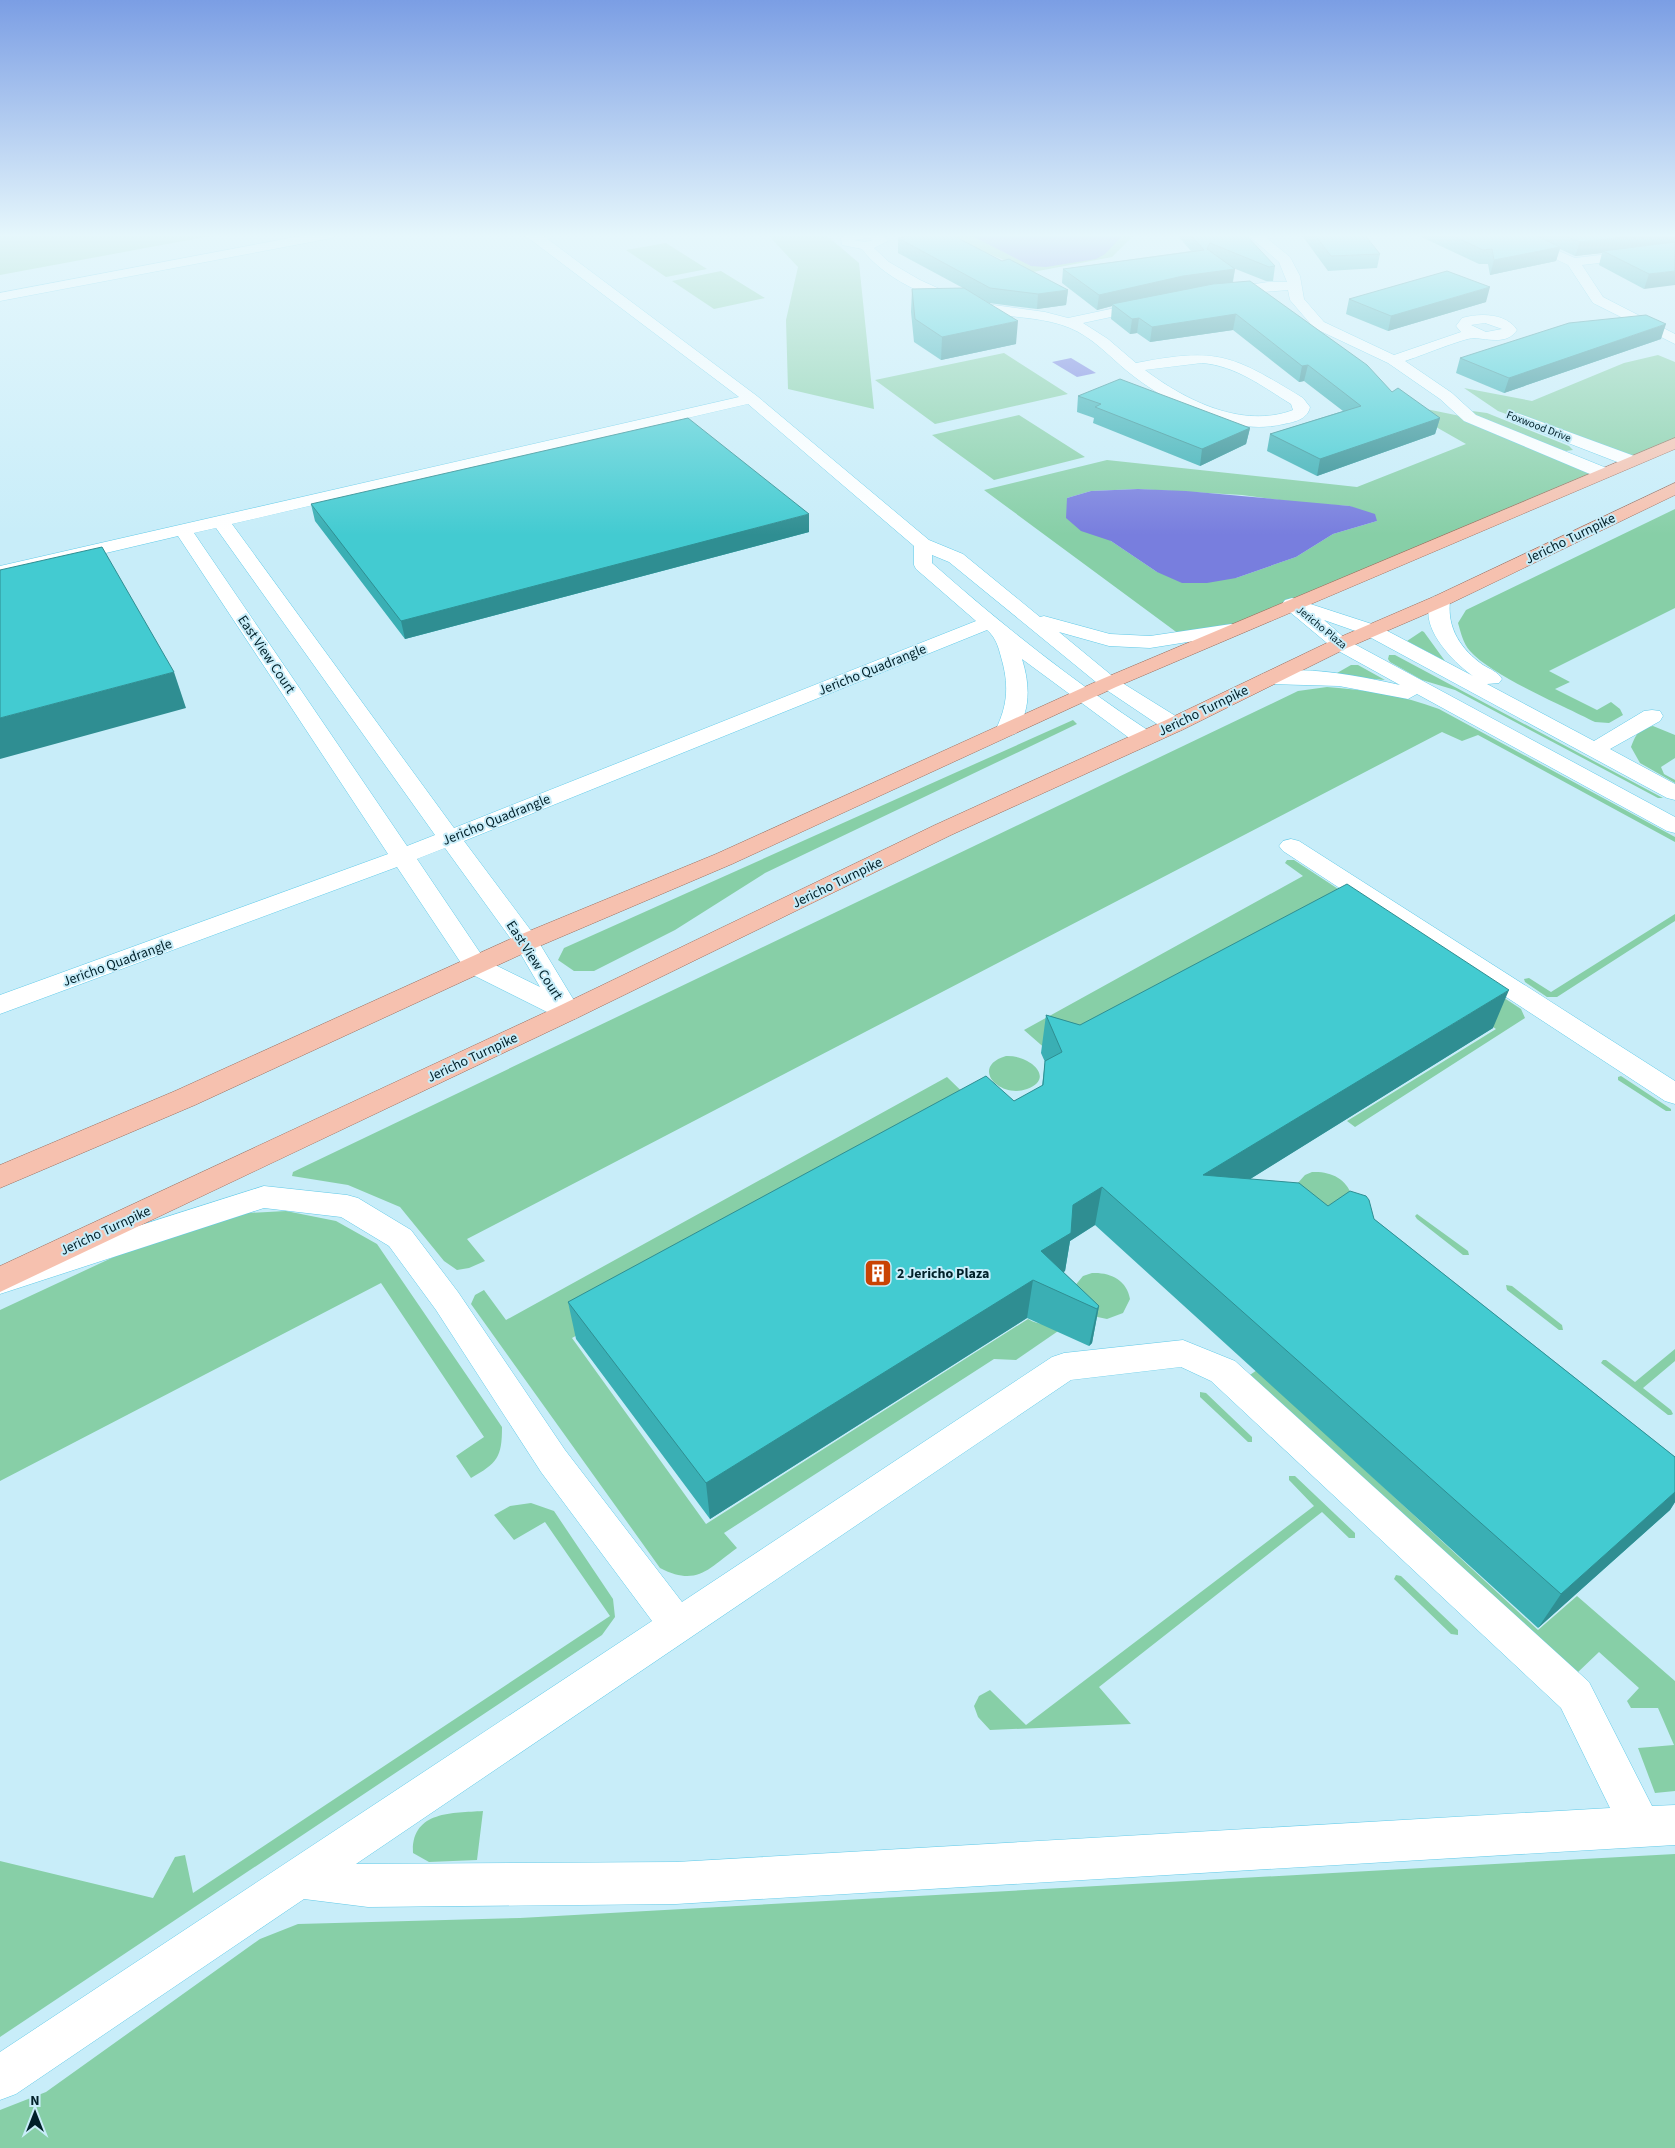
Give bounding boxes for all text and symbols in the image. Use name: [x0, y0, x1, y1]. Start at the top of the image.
street label: Foxwood Drive: [1504, 407, 1574, 446]
street label: Jericho Turnpike: [1522, 508, 1619, 569]
street label: Jericho Plaza: [1293, 602, 1350, 652]
street label: East View Court: [232, 611, 300, 698]
street label: Jericho Quadrangle: [815, 639, 929, 701]
street label: Jericho Turnpike: [1155, 680, 1252, 741]
street label: Jericho Quadrangle: [439, 789, 553, 851]
street label: Jericho Turnpike: [789, 852, 886, 913]
street label: East View Court: [501, 917, 567, 1004]
street label: Jericho Quadrangle: [60, 934, 175, 992]
street label: Jericho Turnpike: [424, 1028, 521, 1088]
street label: Jericho Turnpike: [57, 1201, 154, 1261]
building icon: 2 Jericho Plaza: [863, 1258, 893, 1288]
place label: 2 Jericho Plaza: [897, 1264, 989, 1284]
north arrow: [10, 2088, 60, 2138]
text: N: [30, 2091, 40, 2111]

